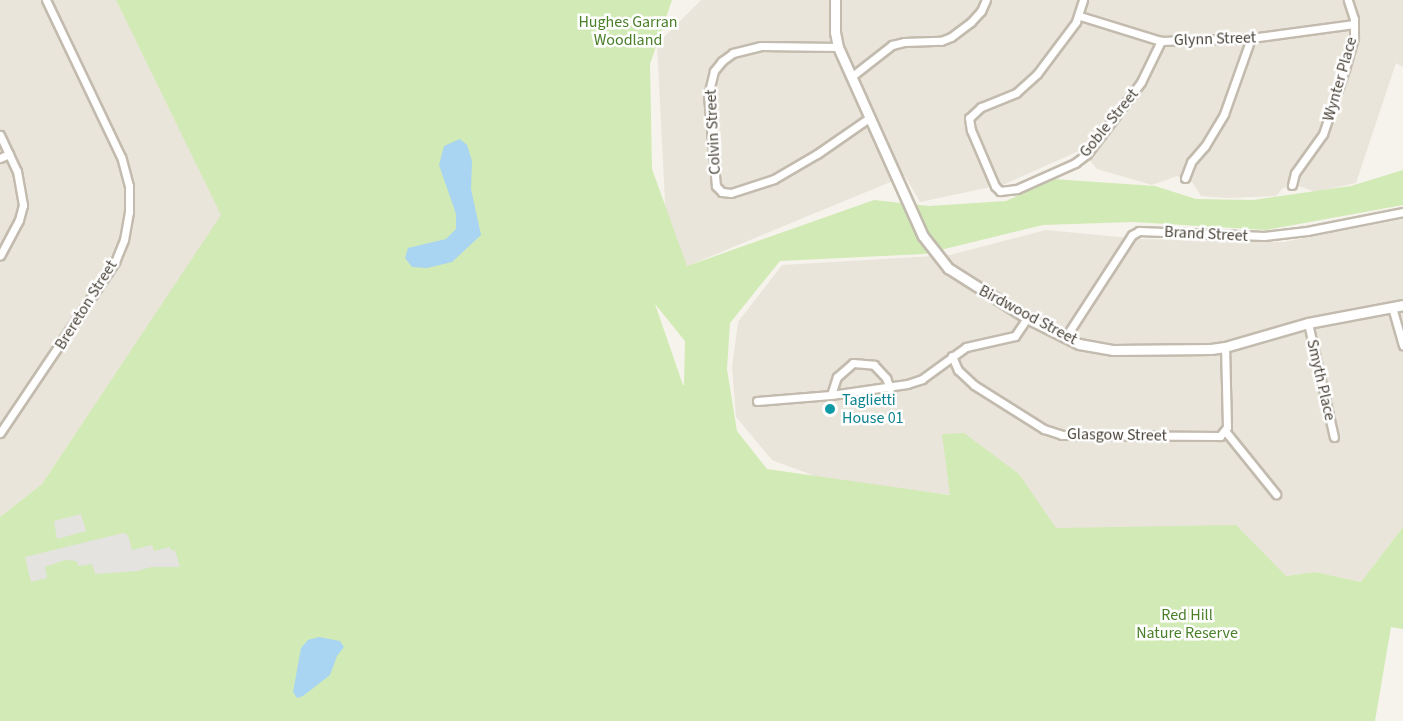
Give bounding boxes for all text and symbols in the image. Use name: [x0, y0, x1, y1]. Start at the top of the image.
park label: Hughes Garran Woodland: [578, 12, 678, 50]
street label: Glynn Street: [1174, 28, 1256, 50]
street label: Wynter Place: [1319, 35, 1361, 123]
street label: Goble Street: [1076, 85, 1142, 161]
street label: Colvin Street: [701, 89, 725, 175]
street label: Brand Street: [1164, 222, 1248, 246]
street label: Brereton Street: [51, 257, 121, 353]
street label: Birdwood Street: [976, 281, 1080, 349]
street label: Smyth Place: [1302, 338, 1340, 422]
place label: Taglietti House 01: [842, 390, 904, 428]
marker: Taglietti House 01: [823, 402, 837, 416]
street label: Glasgow Street: [1067, 425, 1167, 445]
park label: Red Hill Nature Reserve: [1136, 605, 1238, 643]

